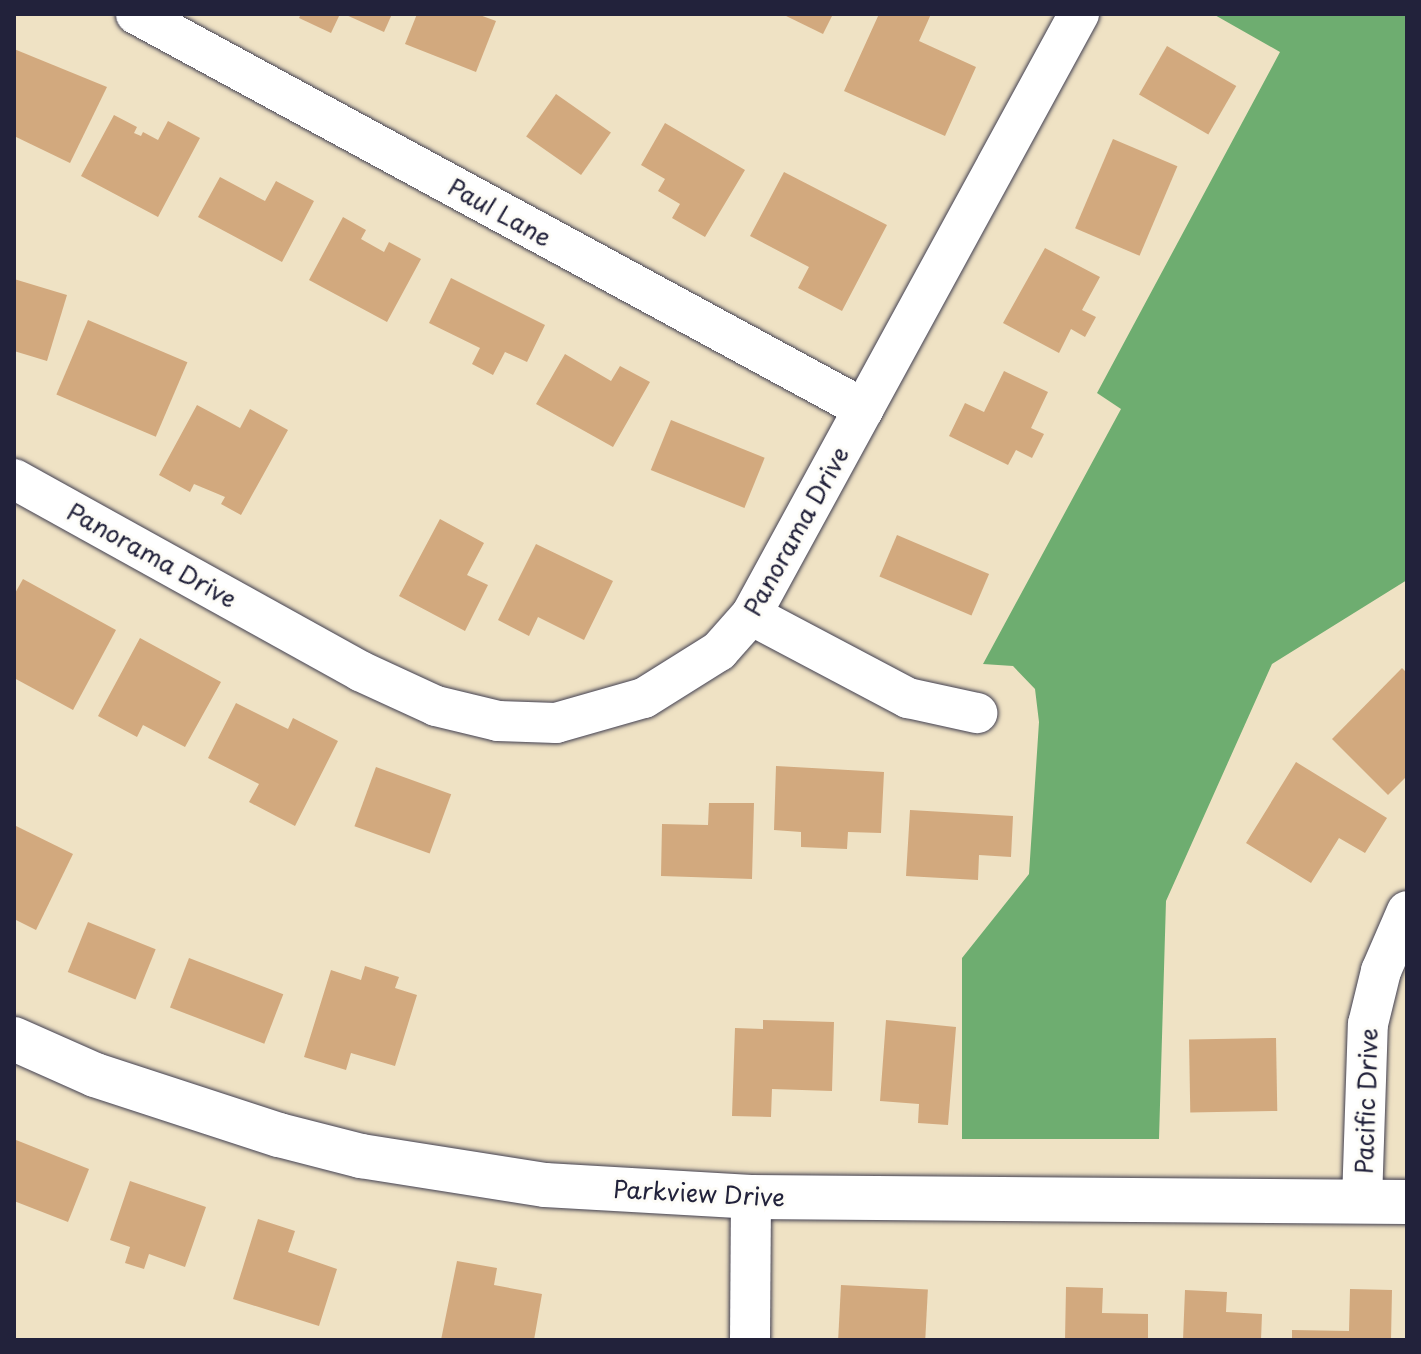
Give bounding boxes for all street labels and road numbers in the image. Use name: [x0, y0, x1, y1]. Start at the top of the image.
street label: Paul Lane: [444, 172, 556, 252]
street label: Panorama Drive: [738, 441, 854, 621]
street label: Panorama Drive: [62, 497, 242, 613]
street label: Pacific Drive: [1349, 1028, 1383, 1174]
street label: Parkview Drive: [612, 1174, 786, 1212]

